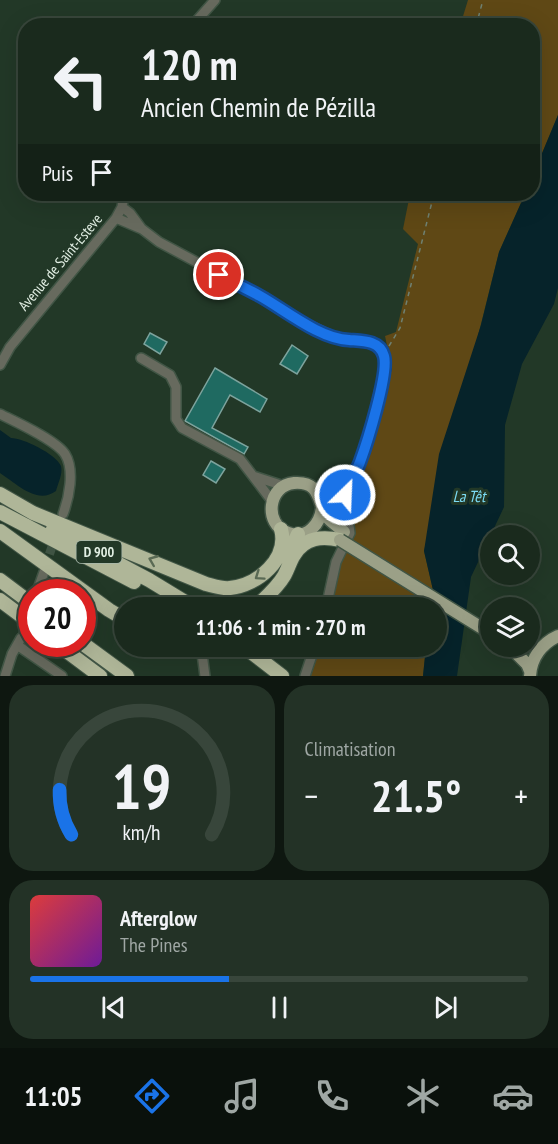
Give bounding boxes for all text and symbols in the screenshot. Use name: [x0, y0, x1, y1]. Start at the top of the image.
text: 120 m: [141, 37, 238, 92]
icon: left: [42, 42, 120, 120]
text: Ancien Chemin de Pézilla: [141, 90, 376, 124]
icon: arrive: [85, 156, 118, 189]
text: Puis: [42, 159, 73, 187]
street label: Avenue de Saint-Esteve: [14, 210, 106, 314]
pin: [193, 249, 244, 300]
icon: arrive: [202, 258, 235, 291]
position arrow: [313, 463, 377, 527]
water label: La Têt: [453, 486, 487, 506]
map controls: [480, 525, 540, 657]
button: search: [480, 525, 540, 585]
road number: D 900: [76, 541, 122, 563]
one-way arrow: [148, 555, 159, 568]
one-way arrow: [255, 569, 266, 580]
speed limit sign: 20: [18, 579, 96, 657]
button: layers: [480, 597, 540, 657]
text: 11:06 · 1 min · 270 m: [195, 613, 366, 641]
text: Climatisation: [305, 736, 396, 762]
text: 19: [112, 745, 172, 826]
text: 21.5°: [371, 766, 461, 824]
text: −: [305, 774, 318, 817]
text: +: [514, 774, 528, 817]
text: km/h: [123, 818, 161, 846]
text: Afterglow: [120, 904, 197, 932]
text: The Pines: [120, 932, 187, 958]
icon: previous: [97, 991, 130, 1024]
icon: pause: [263, 991, 296, 1024]
icon: next: [429, 991, 462, 1024]
icon: directions: [131, 1075, 173, 1117]
icon: music: [221, 1075, 263, 1117]
icon: phone: [311, 1075, 353, 1117]
icon: climate: [402, 1075, 444, 1117]
icon: car: [492, 1075, 534, 1117]
text: 11:05: [24, 1079, 83, 1113]

